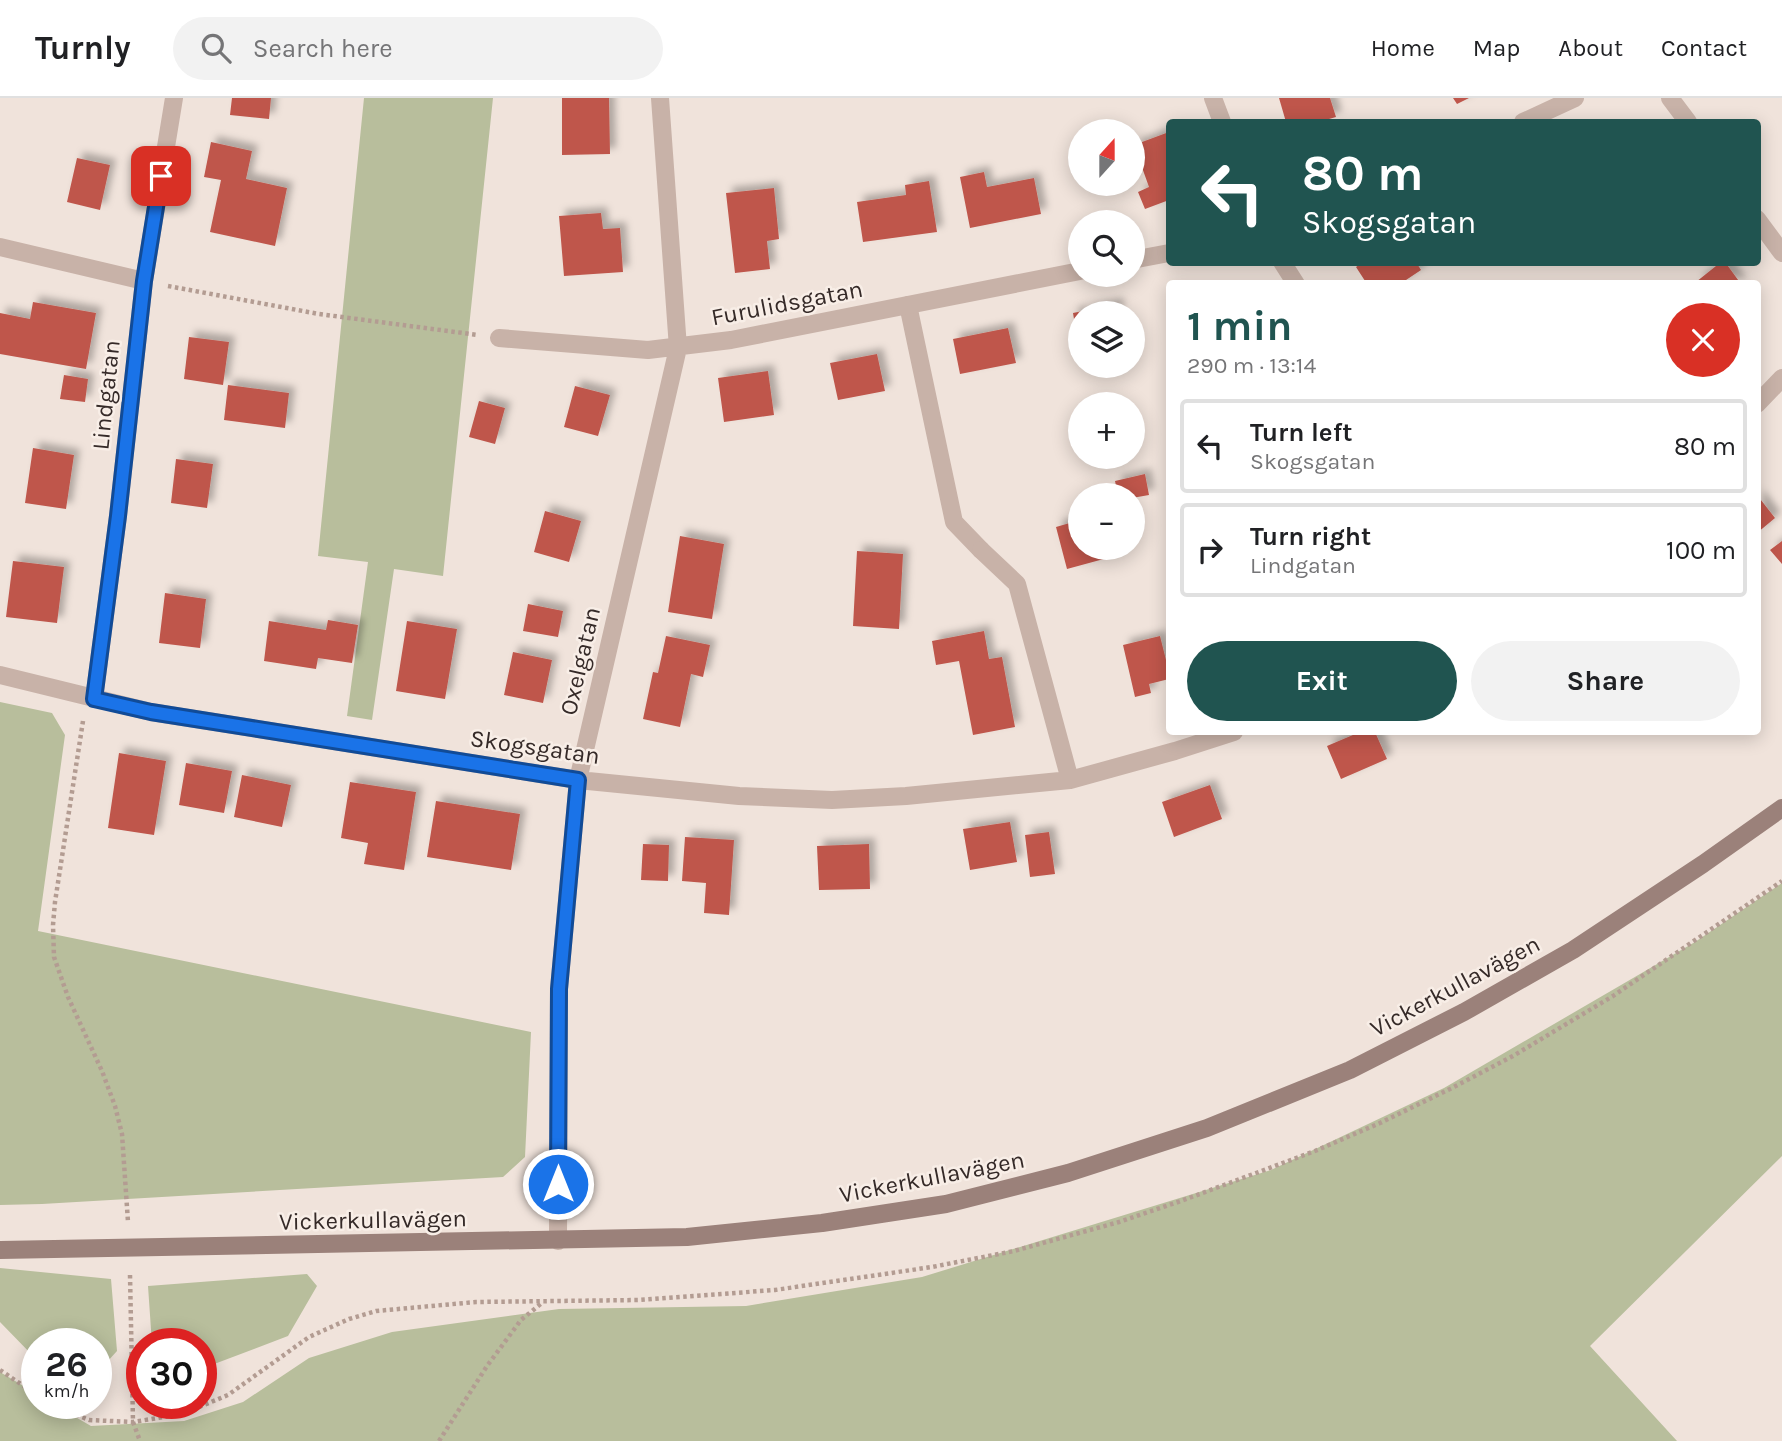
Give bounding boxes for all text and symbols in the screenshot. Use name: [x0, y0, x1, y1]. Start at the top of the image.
search box: [173, 17, 663, 80]
text: Turnly: [35, 29, 131, 67]
icon: search: [197, 29, 235, 67]
text: Search here: [253, 33, 393, 64]
text: Home: [1371, 34, 1435, 62]
text: Map: [1473, 34, 1520, 62]
text: About: [1558, 34, 1623, 62]
text: Contact: [1661, 34, 1747, 62]
north arrow: [1068, 119, 1144, 196]
map controls: [1068, 119, 1145, 560]
text: 80 m: [1302, 145, 1424, 202]
pin: [131, 146, 191, 206]
icon: left: [1187, 147, 1278, 238]
icon: arrive: [142, 157, 180, 195]
text: Skogsgatan: [1302, 204, 1476, 241]
button: search: [1068, 210, 1145, 287]
street label: Furulidsgatan: [709, 275, 865, 331]
button: layers: [1068, 301, 1145, 378]
text: 1 min: [1187, 301, 1292, 351]
button: close: [1666, 303, 1740, 377]
street label: Lindgatan: [86, 339, 126, 451]
text: 290 m · 13:14: [1187, 352, 1316, 379]
button: +: [1068, 392, 1145, 469]
text: Turn left: [1250, 417, 1352, 448]
icon: left: [1191, 427, 1229, 465]
text: 80 m: [1674, 431, 1736, 462]
text: Skogsgatan: [1250, 448, 1375, 475]
button: −: [1068, 483, 1145, 560]
text: Turn right: [1250, 521, 1371, 552]
icon: right: [1191, 531, 1229, 569]
text: 100 m: [1666, 535, 1736, 566]
text: Lindgatan: [1250, 552, 1356, 579]
street label: Oxelgatan: [554, 604, 606, 718]
button: Exit: [1187, 641, 1457, 721]
button: Share: [1471, 641, 1740, 721]
street label: Skogsgatan: [468, 724, 602, 770]
street label: Vickerkullavägen: [1365, 930, 1545, 1042]
street label: Vickerkullavägen: [837, 1145, 1027, 1209]
position arrow: [521, 1147, 595, 1221]
street label: Vickerkullavägen: [279, 1204, 467, 1236]
speed limit sign: 30: [126, 1328, 217, 1419]
text: 26: [45, 1344, 88, 1385]
text: km/h: [44, 1380, 89, 1402]

